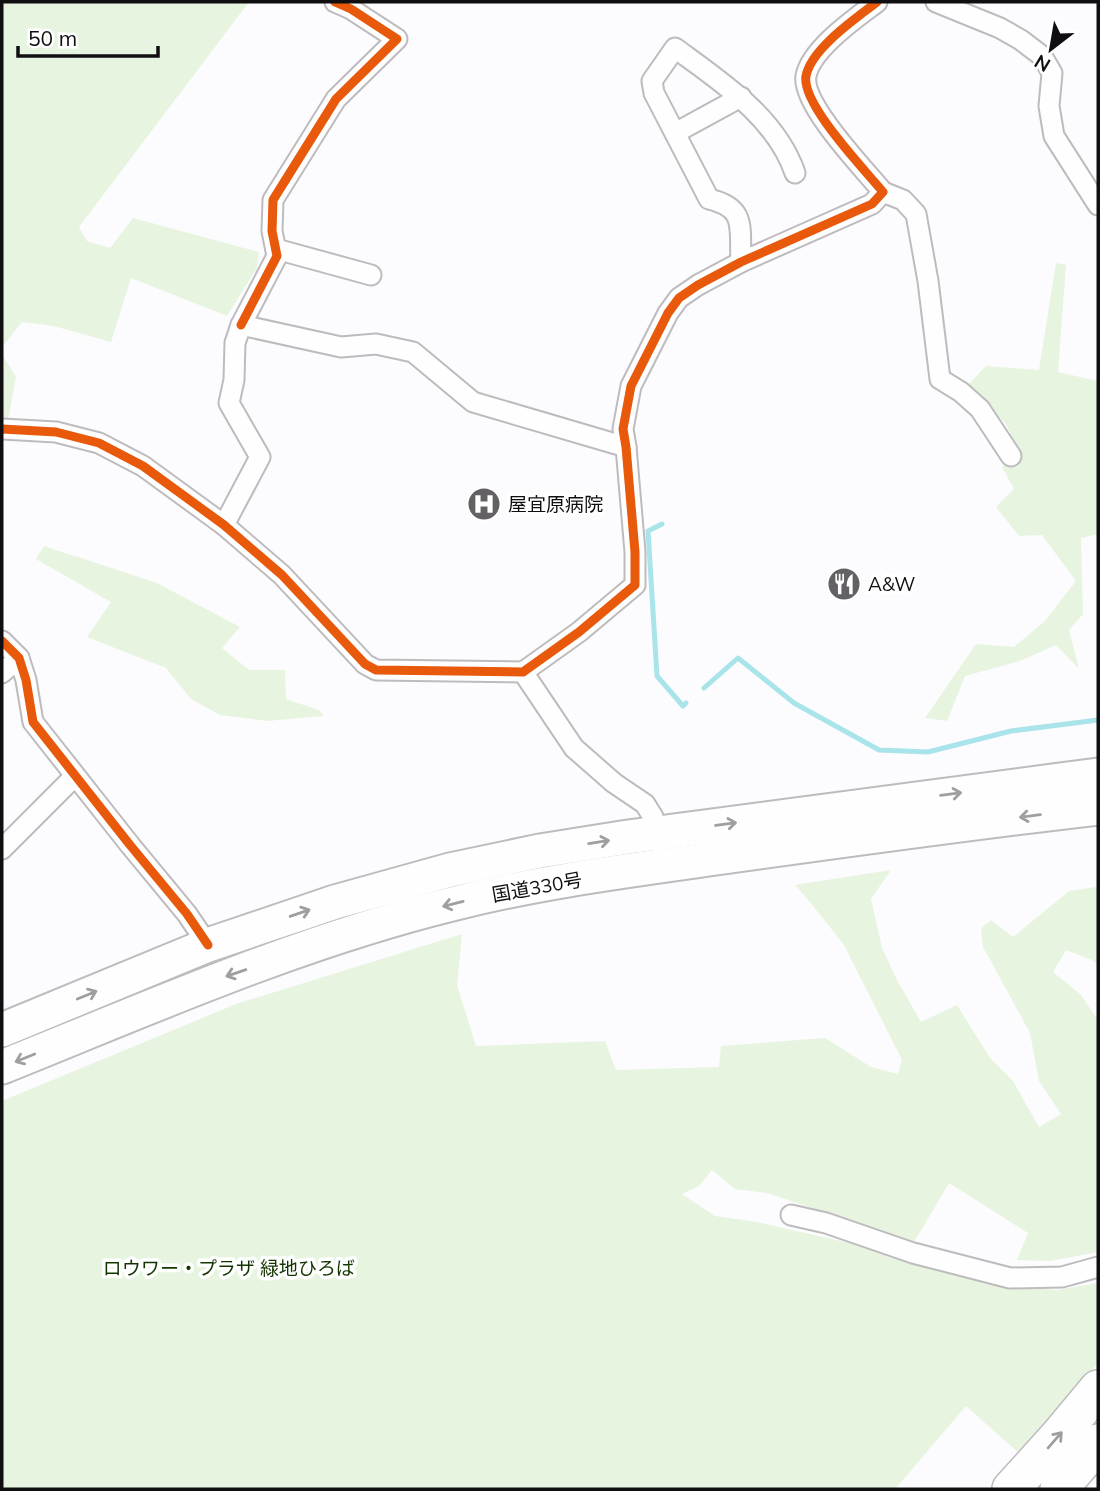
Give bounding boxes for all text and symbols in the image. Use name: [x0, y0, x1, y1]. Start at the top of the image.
scale bar: [18, 14, 158, 58]
north arrow: [1016, 14, 1086, 84]
text: 50 m: [28, 25, 77, 51]
text: N: [1030, 50, 1055, 78]
hospital icon: 屋宜原病院: [465, 485, 503, 523]
place label: 屋宜原病院: [508, 492, 603, 516]
restaurant icon: A&W: [825, 565, 863, 603]
place label: A&W: [868, 572, 915, 596]
one-way arrow: [940, 788, 962, 801]
one-way arrow: [1020, 809, 1042, 822]
one-way arrow: [714, 818, 737, 831]
one-way arrow: [587, 835, 610, 848]
street label: 国道330号: [490, 867, 584, 907]
one-way arrow: [442, 898, 465, 911]
one-way arrow: [288, 906, 310, 918]
one-way arrow: [226, 968, 248, 980]
one-way arrow: [76, 987, 98, 1000]
one-way arrow: [15, 1052, 37, 1065]
park label: ロウワー・プラザ 緑地ひろば: [103, 1256, 355, 1280]
one-way arrow: [1047, 1431, 1063, 1449]

